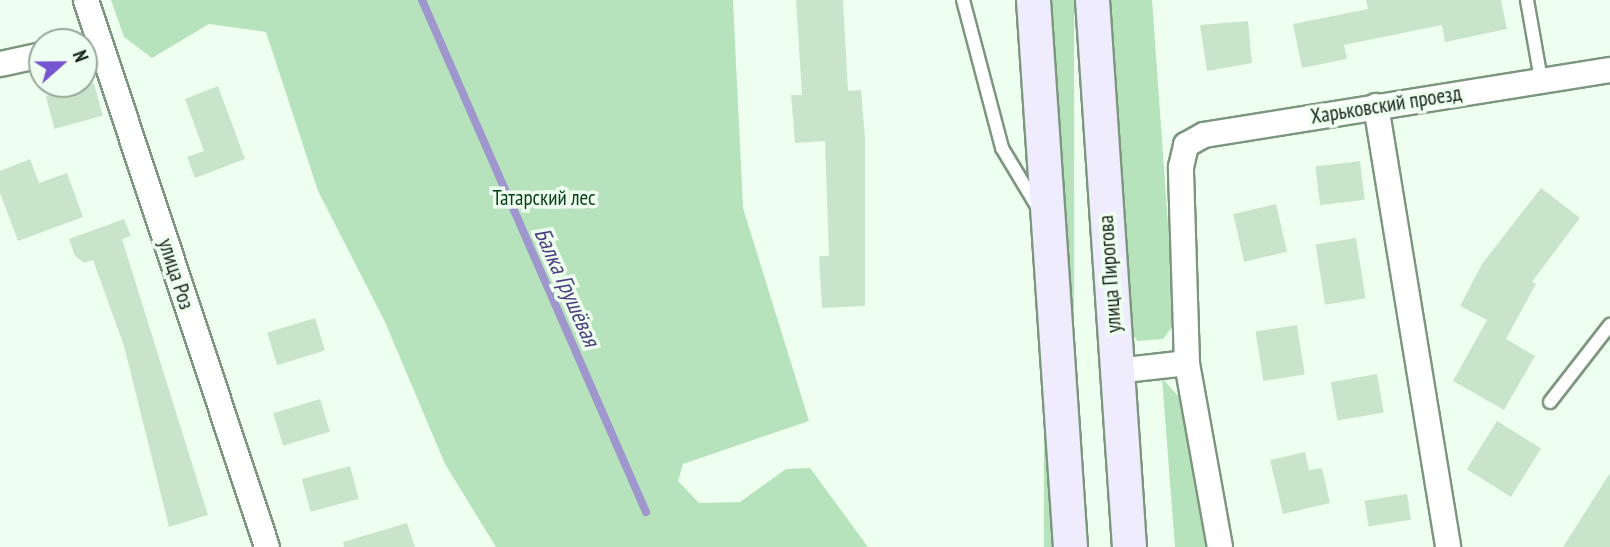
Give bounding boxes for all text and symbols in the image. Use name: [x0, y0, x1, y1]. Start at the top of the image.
north arrow: [28, 28, 98, 98]
text: N: [68, 47, 94, 65]
street label: Харьковский проезд: [1309, 81, 1463, 129]
park label: Татарский лес: [492, 185, 596, 211]
street label: улица Пирогова: [1093, 214, 1127, 334]
water label: Балка Грушёвая: [529, 223, 605, 351]
street label: улица Роз: [153, 235, 199, 313]

